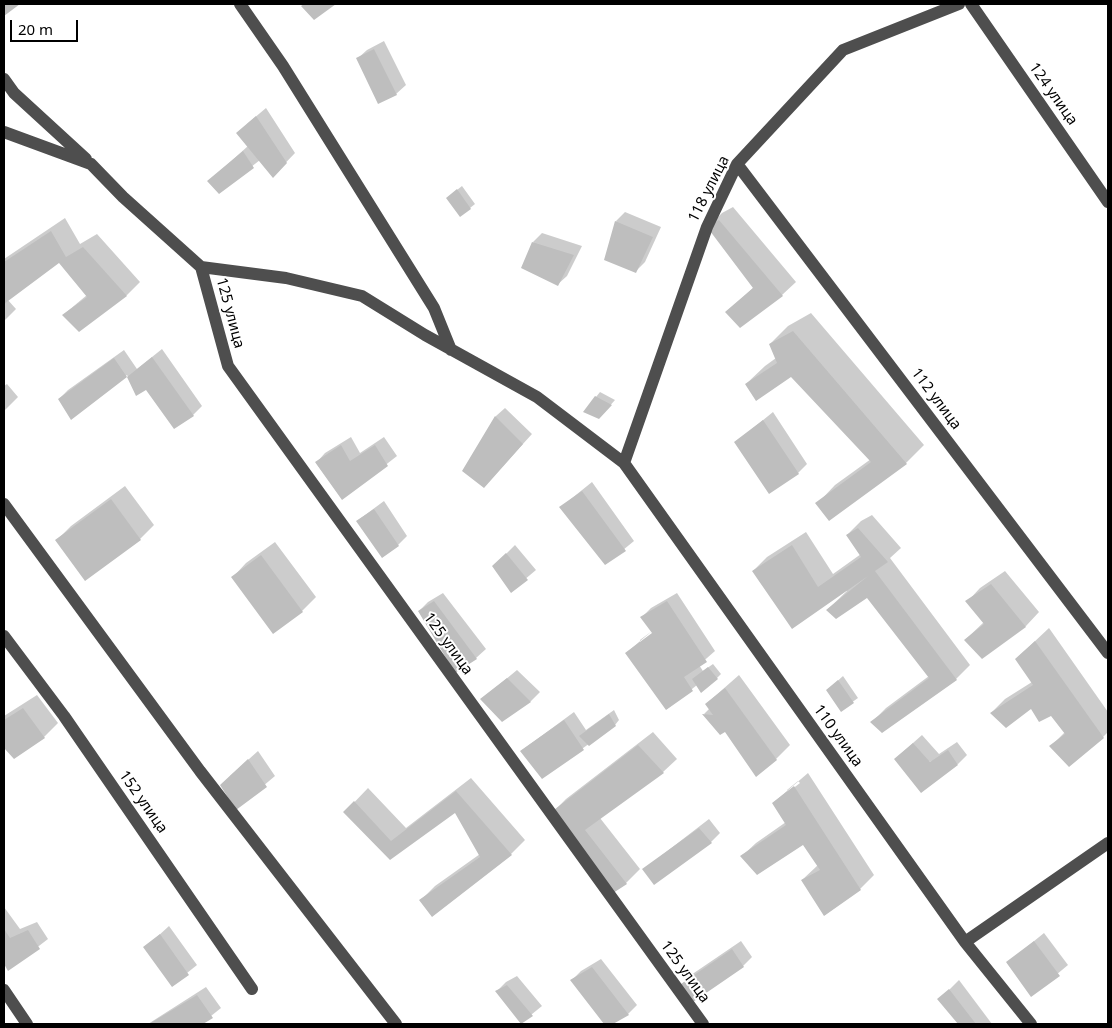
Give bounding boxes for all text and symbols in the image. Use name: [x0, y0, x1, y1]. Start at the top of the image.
scale bar: [12, 10, 80, 42]
text: 20 m: [18, 19, 53, 39]
street label: 124 улица: [1025, 59, 1081, 129]
street label: 118 улица: [685, 153, 733, 225]
street label: 125 улица: [212, 276, 248, 350]
street label: 112 улица: [907, 365, 965, 433]
street label: 125 улица: [420, 610, 476, 678]
street label: 110 улица: [810, 702, 866, 770]
street label: 152 улица: [115, 767, 171, 837]
street label: 125 улица: [657, 938, 713, 1006]

